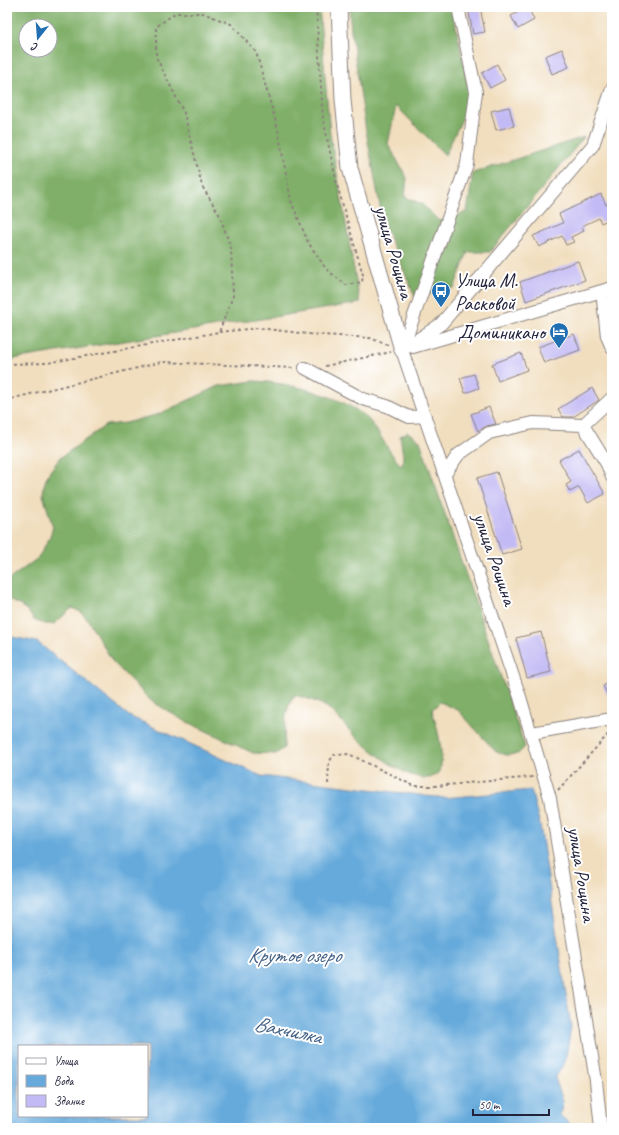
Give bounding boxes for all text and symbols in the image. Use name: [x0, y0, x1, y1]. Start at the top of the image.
north arrow: [18, 18, 58, 58]
text: С: [29, 40, 40, 55]
street label: улица Рощина: [369, 202, 420, 303]
place label: Улица М. Расковой: [455, 268, 518, 316]
bus stop icon: Улица М. Расковой: [430, 280, 452, 308]
place label: Доминикано: [458, 320, 547, 345]
hotel icon: Доминикано: [548, 321, 570, 349]
street label: улица Рощина: [467, 509, 523, 610]
street label: улица Рощина: [562, 824, 602, 925]
water label: Крутое озеро: [248, 942, 343, 968]
water label: Вахчилка: [252, 1010, 326, 1050]
legend: [18, 1045, 148, 1117]
text: Улица: [54, 1053, 79, 1069]
text: Вода: [54, 1073, 75, 1089]
scale bar: [473, 1091, 549, 1117]
text: Здание: [54, 1093, 85, 1109]
text: 50 m: [479, 1097, 501, 1113]

